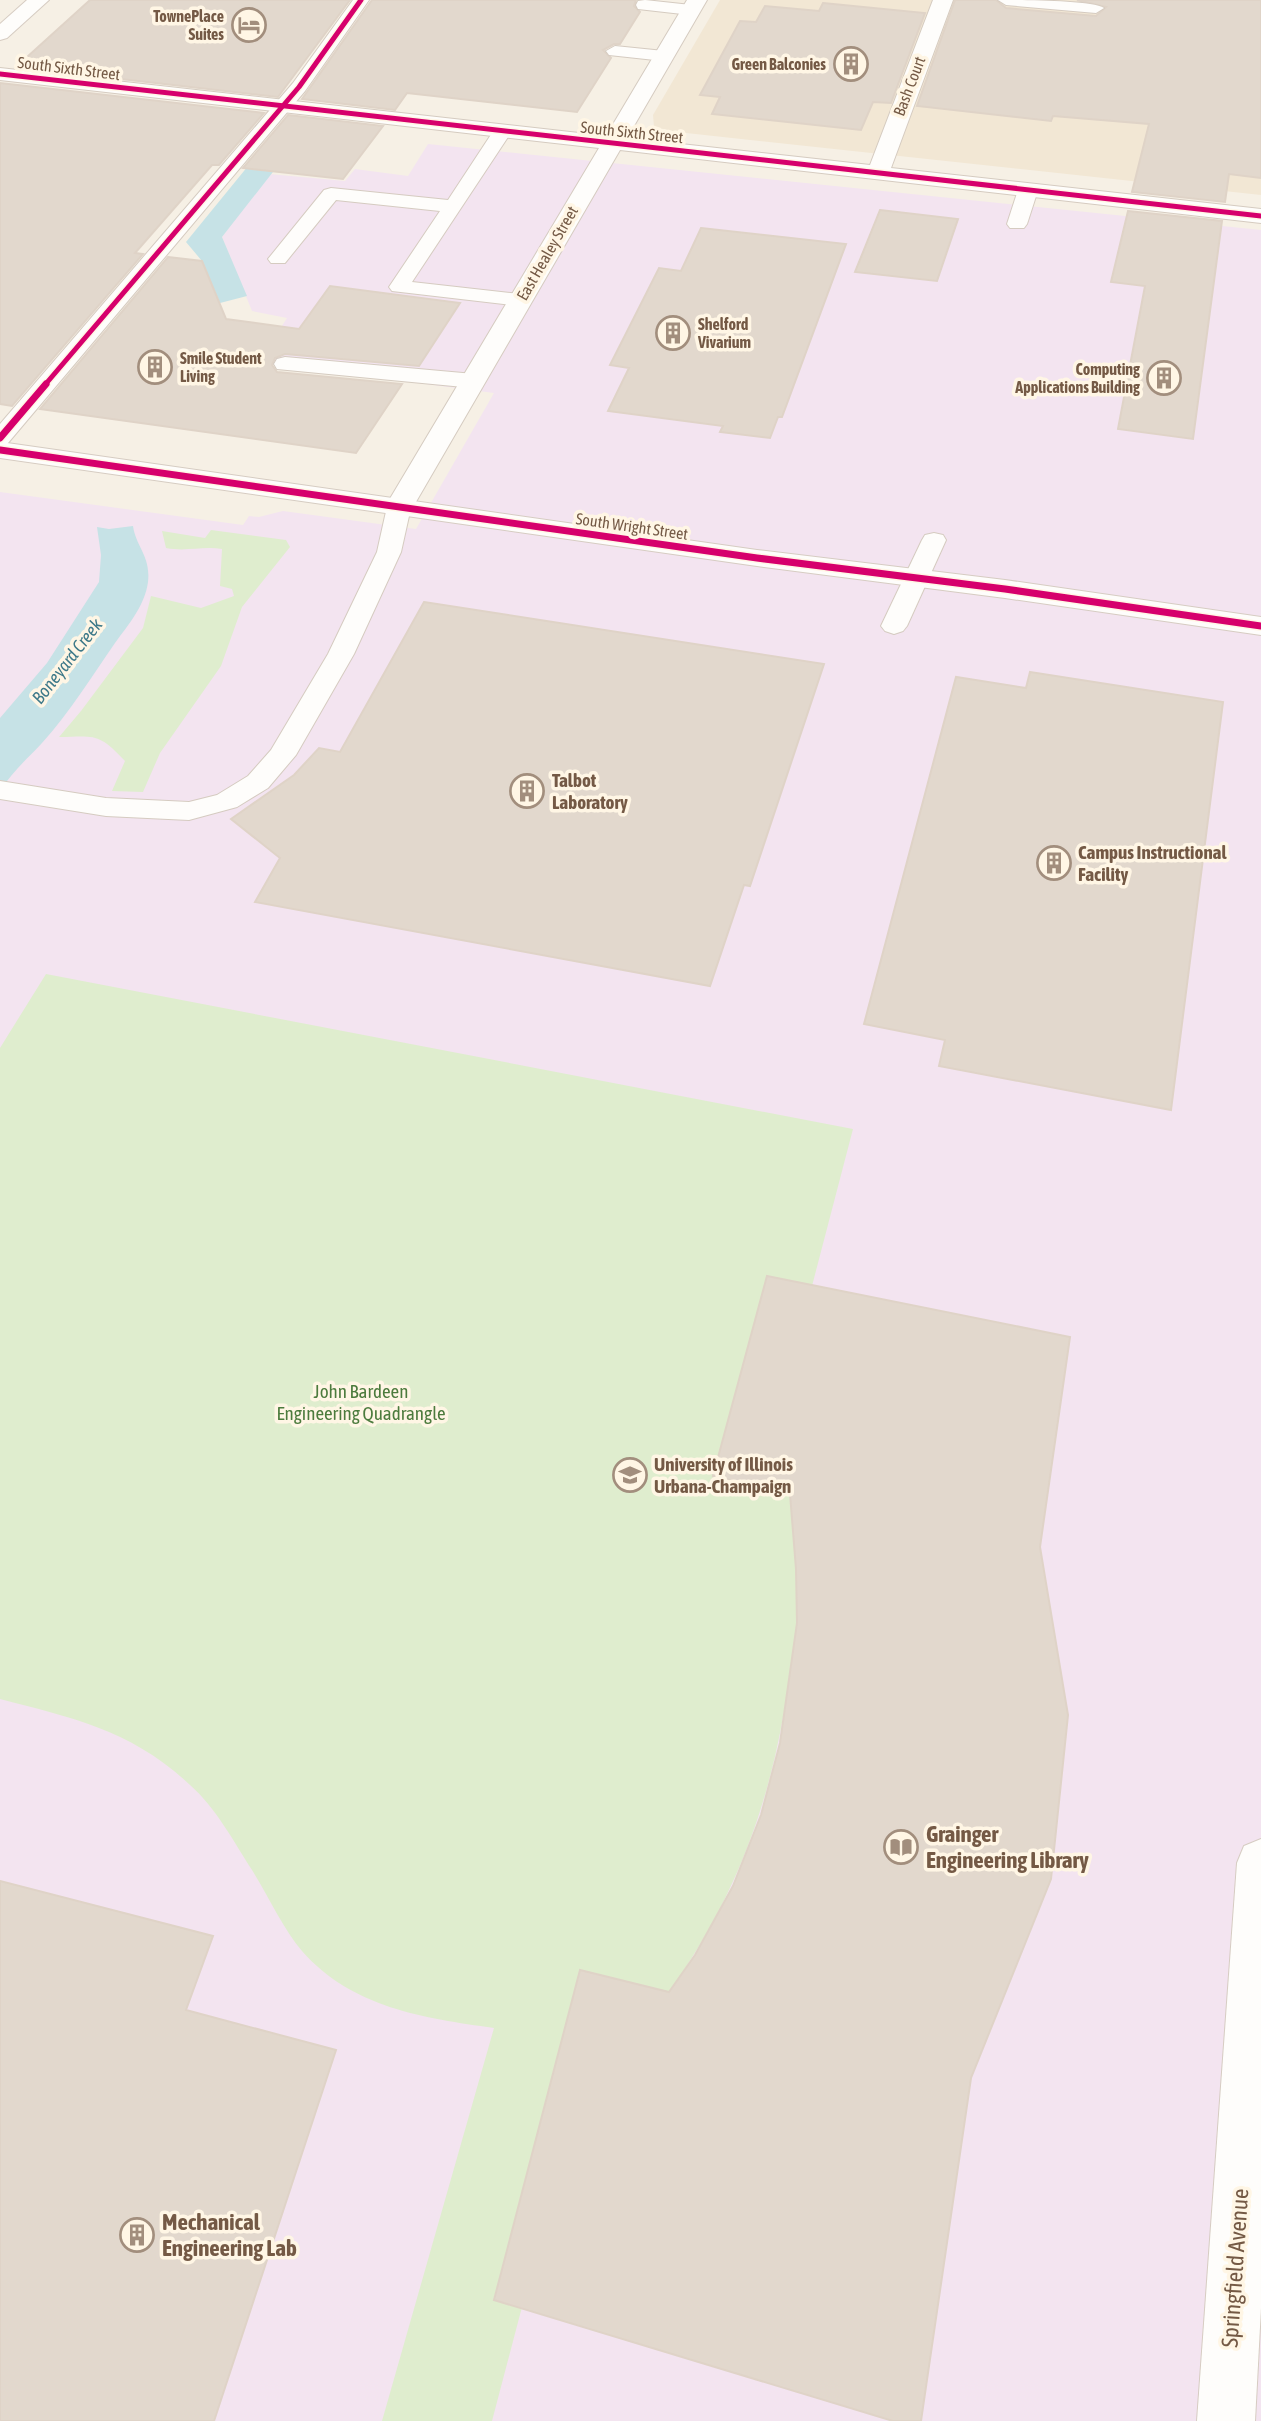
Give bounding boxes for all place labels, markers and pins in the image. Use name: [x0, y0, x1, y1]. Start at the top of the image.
hotel icon: TownePlace Suites: [230, 6, 268, 44]
place label: TownePlace Suites: [153, 7, 224, 43]
building icon: Green Balconies: [832, 45, 870, 83]
place label: Green Balconies: [732, 55, 826, 73]
building icon: Shelford Vivarium: [654, 314, 692, 352]
place label: Shelford Vivarium: [697, 315, 751, 351]
building icon: Smile Student Living: [136, 348, 174, 386]
place label: Smile Student Living: [180, 349, 262, 385]
building icon: Computing Applications Building: [1145, 359, 1183, 397]
place label: Computing Applications Building: [1014, 360, 1140, 396]
place label: Talbot Laboratory: [552, 769, 628, 813]
building icon: Talbot Laboratory: [508, 772, 546, 810]
place label: Campus Instructional Facility: [1078, 841, 1227, 885]
building icon: Campus Instructional Facility: [1035, 844, 1073, 882]
place label: University of Illinois Urbana-Champaign: [654, 1453, 793, 1497]
school or university icon: University of Illinois Urbana-Champaign: [611, 1456, 649, 1494]
place label: Grainger Engineering Library: [926, 1821, 1089, 1873]
library icon: Grainger Engineering Library: [882, 1828, 920, 1866]
place label: Mechanical Engineering Lab: [162, 2209, 297, 2261]
building icon: Mechanical Engineering Lab: [118, 2216, 156, 2254]

